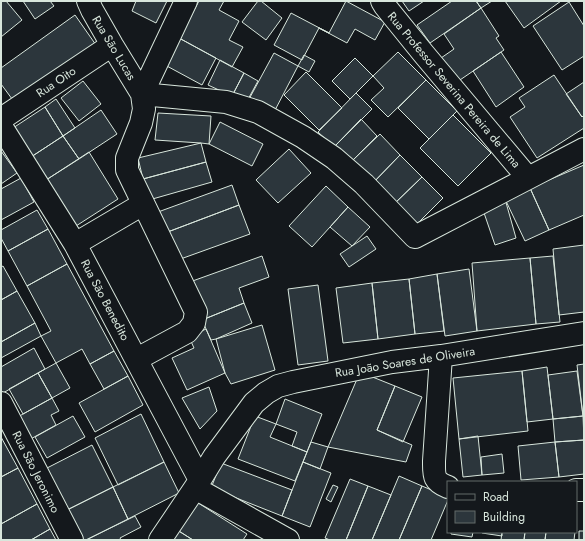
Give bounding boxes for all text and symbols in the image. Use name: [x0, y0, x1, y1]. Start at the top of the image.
street label: Rua Professor Severina Pereira de Lima: [383, 8, 525, 172]
street label: Rua São Lucas: [88, 12, 141, 84]
street label: Rua Oito: [33, 62, 80, 102]
street label: Rua São Benedito: [76, 256, 134, 344]
street label: Rua João Soares de Oliveira: [334, 342, 477, 382]
street label: Rua São Jeronimo: [8, 428, 65, 516]
legend: [447, 481, 577, 533]
text: Road: [483, 488, 509, 506]
text: Building: [483, 508, 525, 526]

